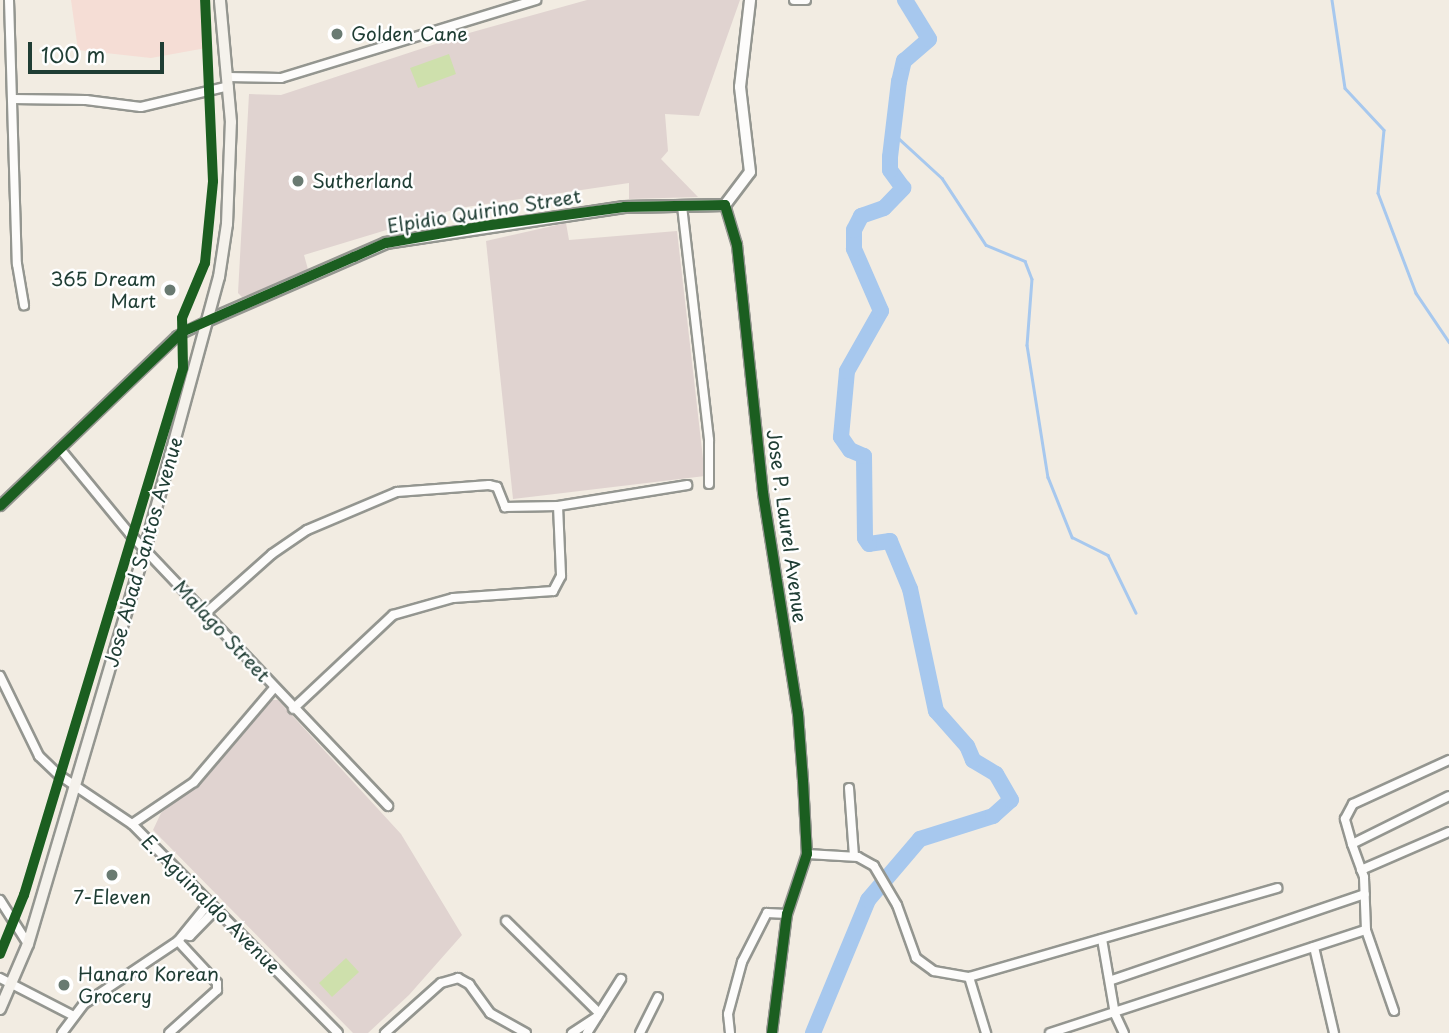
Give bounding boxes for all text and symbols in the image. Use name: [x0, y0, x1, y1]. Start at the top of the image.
place label: Golden Cane: [351, 23, 468, 45]
marker: Golden Cane: [329, 26, 345, 42]
scale bar: [32, 28, 168, 72]
text: 100 m: [41, 38, 105, 70]
place label: Sutherland: [312, 170, 413, 192]
marker: Sutherland: [290, 173, 306, 189]
street label: Elpidio Quirino Street: [385, 184, 583, 238]
place label: 365 Dream Mart: [50, 268, 156, 312]
marker: 365 Dream Mart: [162, 282, 178, 298]
street label: Jose P. Laurel Avenue: [762, 428, 812, 624]
street label: Jose Abad Santos Avenue: [100, 436, 186, 668]
street label: Malago Street: [169, 575, 275, 687]
street label: E. Aguinaldo Avenue: [137, 830, 285, 978]
marker: 7-Eleven: [104, 867, 120, 883]
place label: 7-Eleven: [73, 886, 151, 908]
place label: Hanaro Korean Grocery: [78, 963, 218, 1007]
marker: Hanaro Korean Grocery: [56, 977, 72, 993]

